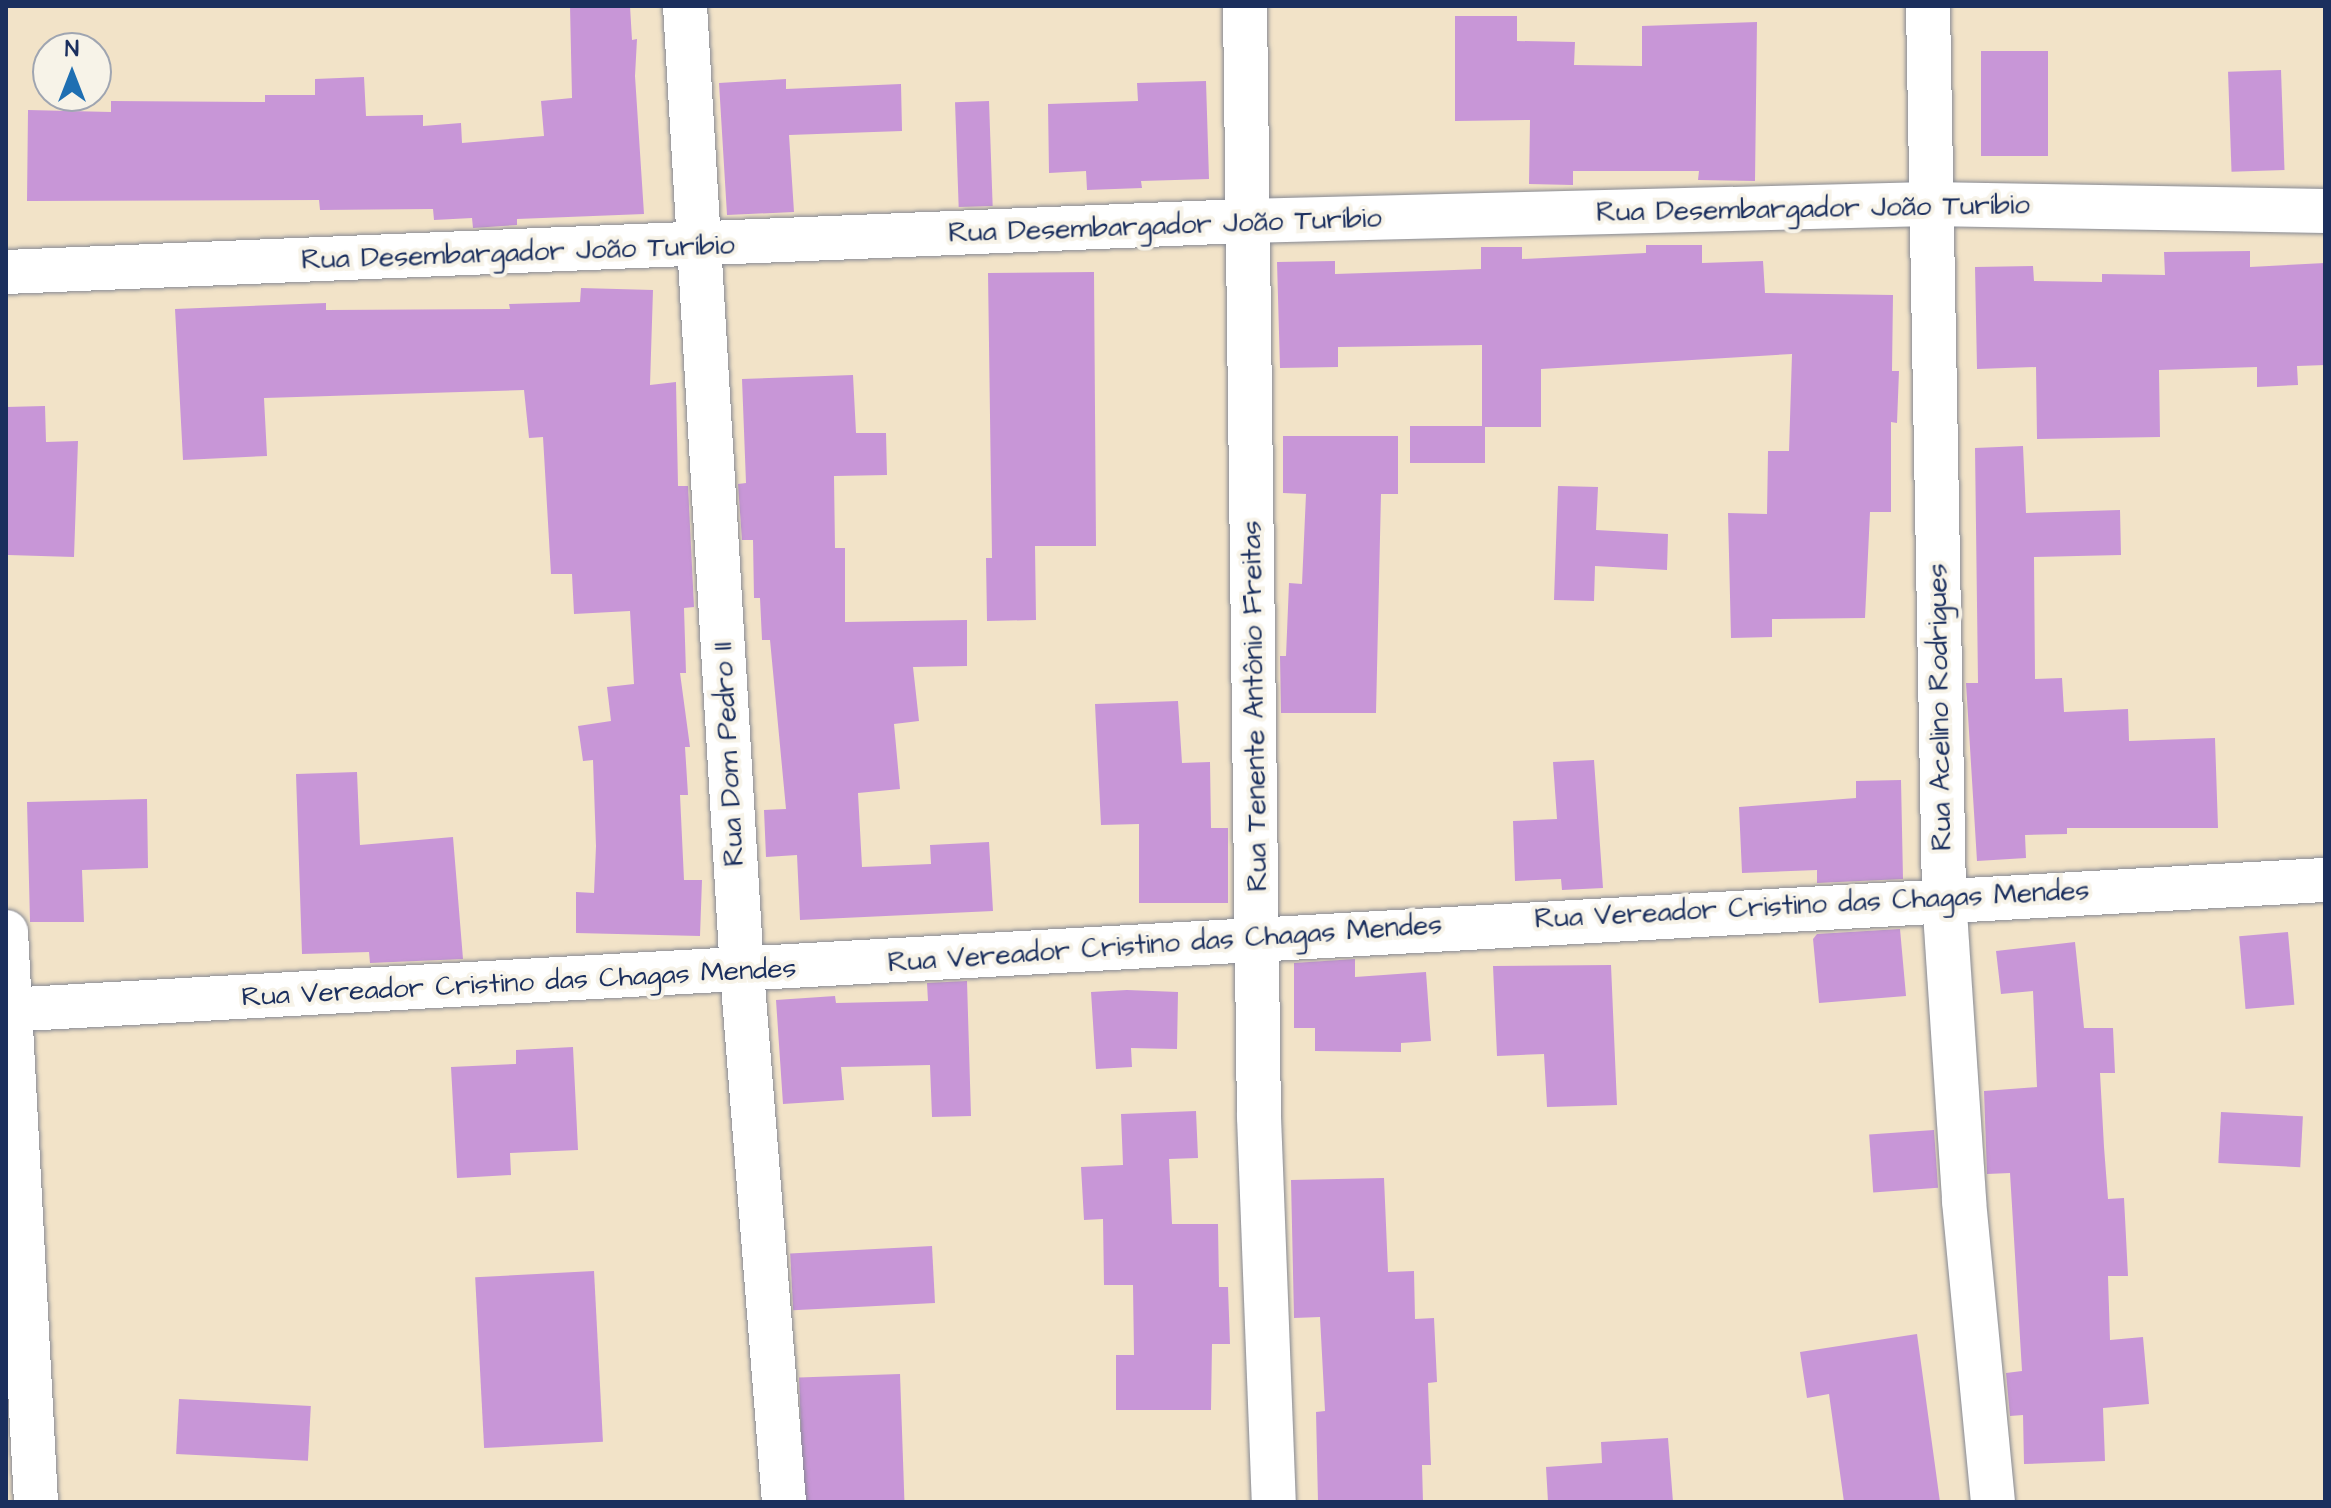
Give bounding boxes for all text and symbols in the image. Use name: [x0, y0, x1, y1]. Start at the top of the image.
north arrow: [32, 32, 112, 112]
text: N: [65, 34, 79, 65]
street label: Rua Desembargador João Turíbio: [1596, 188, 2030, 230]
street label: Rua Desembargador João Turíbio: [948, 202, 1382, 250]
street label: Rua Desembargador João Turíbio: [301, 229, 735, 277]
street label: Rua Tenente Antônio Freitas: [1235, 520, 1275, 892]
street label: Rua Acelino Rodrigues: [1921, 563, 1959, 851]
street label: Rua Dom Pedro II: [706, 641, 752, 867]
street label: Rua Vereador Cristino das Chagas Mendes: [1534, 874, 2090, 936]
street label: Rua Vereador Cristino das Chagas Mendes: [887, 908, 1443, 980]
street label: Rua Vereador Cristino das Chagas Mendes: [241, 952, 797, 1014]

